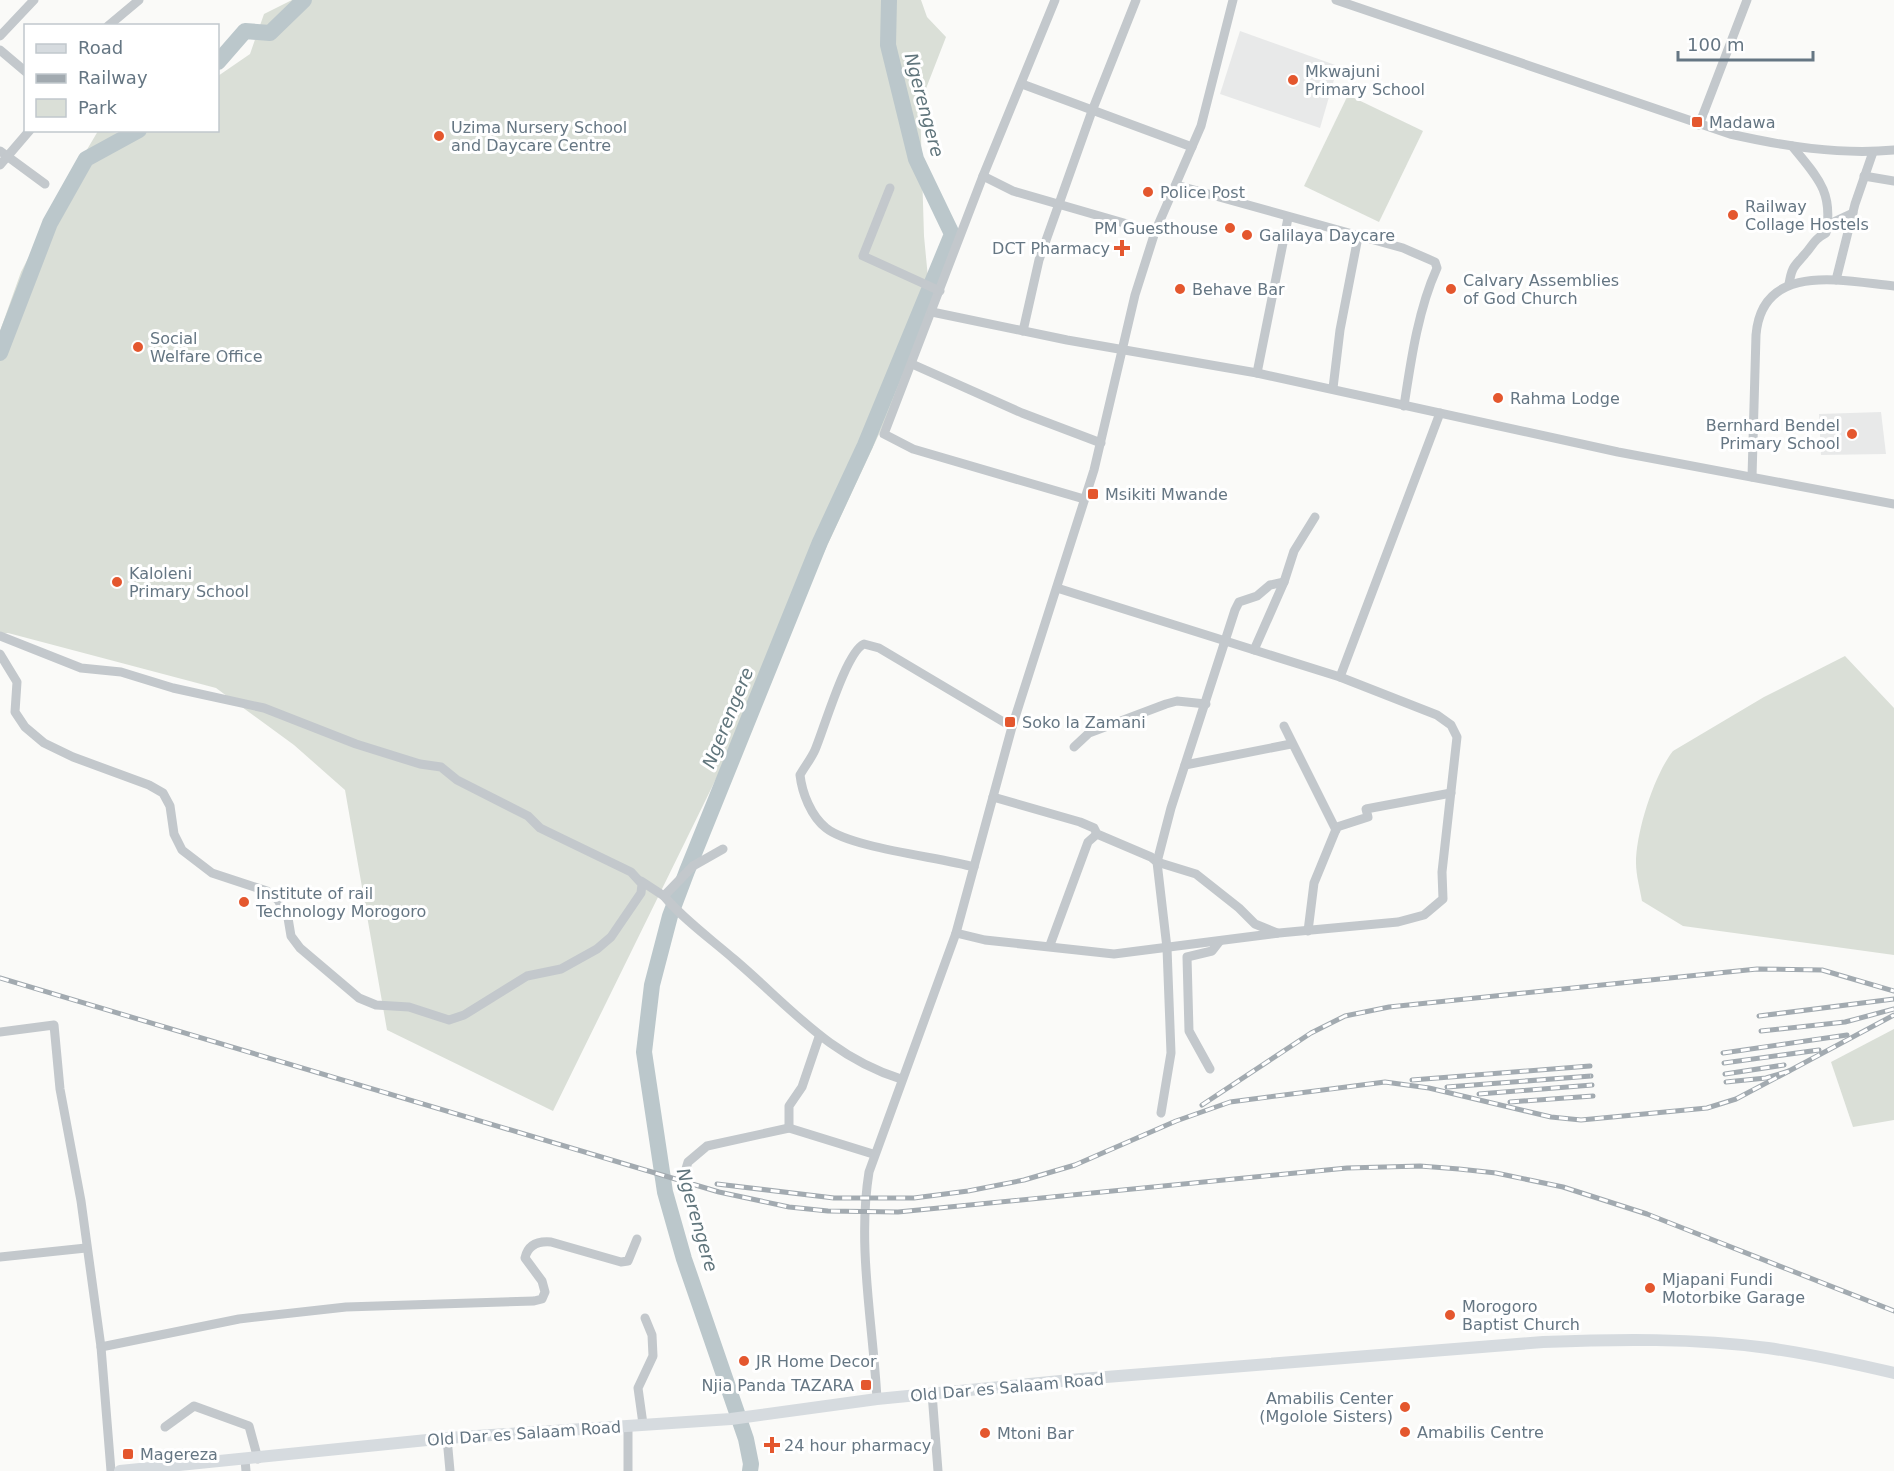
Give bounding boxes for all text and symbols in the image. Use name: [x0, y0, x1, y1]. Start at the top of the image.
legend: [24, 24, 219, 132]
scale bar: [1678, 24, 1813, 62]
text: 100 m: [1687, 34, 1745, 55]
text: Road: [78, 37, 123, 58]
water label: Ngerengere: [901, 51, 948, 159]
place label: Mkwajuni Primary School: [1305, 62, 1425, 99]
text: Railway: [78, 67, 148, 88]
marker: Mkwajuni Primary School: [1286, 73, 1300, 87]
text: Park: [78, 97, 117, 118]
place label: Madawa: [1709, 113, 1775, 132]
marker: Madawa: [1690, 115, 1704, 129]
place label: Uzima Nursery School and Daycare Centre: [451, 118, 627, 155]
marker: Uzima Nursery School and Daycare Centre: [432, 129, 446, 143]
place label: Police Post: [1160, 183, 1245, 202]
marker: Police Post: [1141, 185, 1155, 199]
place label: Railway Collage Hostels: [1745, 197, 1869, 234]
marker: Railway Collage Hostels: [1726, 208, 1740, 222]
place label: PM Guesthouse: [1094, 219, 1218, 238]
marker: PM Guesthouse: [1223, 221, 1237, 235]
place label: Galilaya Daycare: [1259, 226, 1395, 245]
marker: Galilaya Daycare: [1240, 228, 1254, 242]
place label: DCT Pharmacy: [992, 239, 1110, 258]
marker: DCT Pharmacy: [1115, 241, 1129, 255]
place label: Calvary Assemblies of God Church: [1463, 271, 1619, 308]
place label: Behave Bar: [1192, 280, 1285, 299]
marker: Behave Bar: [1173, 282, 1187, 296]
marker: Calvary Assemblies of God Church: [1444, 282, 1458, 296]
place label: Social Welfare Office: [150, 329, 262, 366]
marker: Social Welfare Office: [131, 340, 145, 354]
place label: Rahma Lodge: [1510, 389, 1620, 408]
marker: Rahma Lodge: [1491, 391, 1505, 405]
place label: Bernhard Bendel Primary School: [1706, 416, 1840, 453]
marker: Bernhard Bendel Primary School: [1845, 427, 1859, 441]
place label: Msikiti Mwande: [1105, 485, 1228, 504]
marker: Msikiti Mwande: [1086, 487, 1100, 501]
place label: Kaloleni Primary School: [129, 564, 249, 601]
marker: Kaloleni Primary School: [110, 575, 124, 589]
water label: Ngerengere: [698, 664, 757, 771]
place label: Soko la Zamani: [1022, 713, 1146, 732]
marker: Soko la Zamani: [1003, 715, 1017, 729]
place label: Institute of rail Technology Morogoro: [255, 884, 426, 921]
marker: Institute of rail Technology Morogoro: [237, 895, 251, 909]
water label: Ngerengere: [673, 1166, 722, 1274]
place label: Mjapani Fundi Motorbike Garage: [1662, 1270, 1805, 1307]
marker: Mjapani Fundi Motorbike Garage: [1643, 1281, 1657, 1295]
place label: Morogoro Baptist Church: [1462, 1297, 1580, 1334]
marker: Morogoro Baptist Church: [1443, 1308, 1457, 1322]
place label: JR Home Decor: [755, 1352, 877, 1371]
marker: JR Home Decor: [737, 1354, 751, 1368]
street label: Old Dar es Salaam Road: [909, 1370, 1105, 1405]
place label: Njia Panda TAZARA: [702, 1376, 854, 1395]
marker: Njia Panda TAZARA: [859, 1378, 873, 1392]
place label: Amabilis Center (Mgolole Sisters): [1259, 1389, 1393, 1426]
marker: Amabilis Center (Mgolole Sisters): [1398, 1400, 1412, 1414]
street label: Old Dar es Salaam Road: [427, 1417, 622, 1450]
place label: Amabilis Centre: [1417, 1423, 1544, 1442]
place label: Mtoni Bar: [997, 1424, 1074, 1443]
marker: Amabilis Centre: [1398, 1425, 1412, 1439]
marker: Mtoni Bar: [978, 1426, 992, 1440]
place label: 24 hour pharmacy: [784, 1436, 931, 1455]
marker: 24 hour pharmacy: [765, 1438, 779, 1452]
place label: Magereza: [140, 1445, 218, 1464]
marker: Magereza: [121, 1447, 135, 1461]

